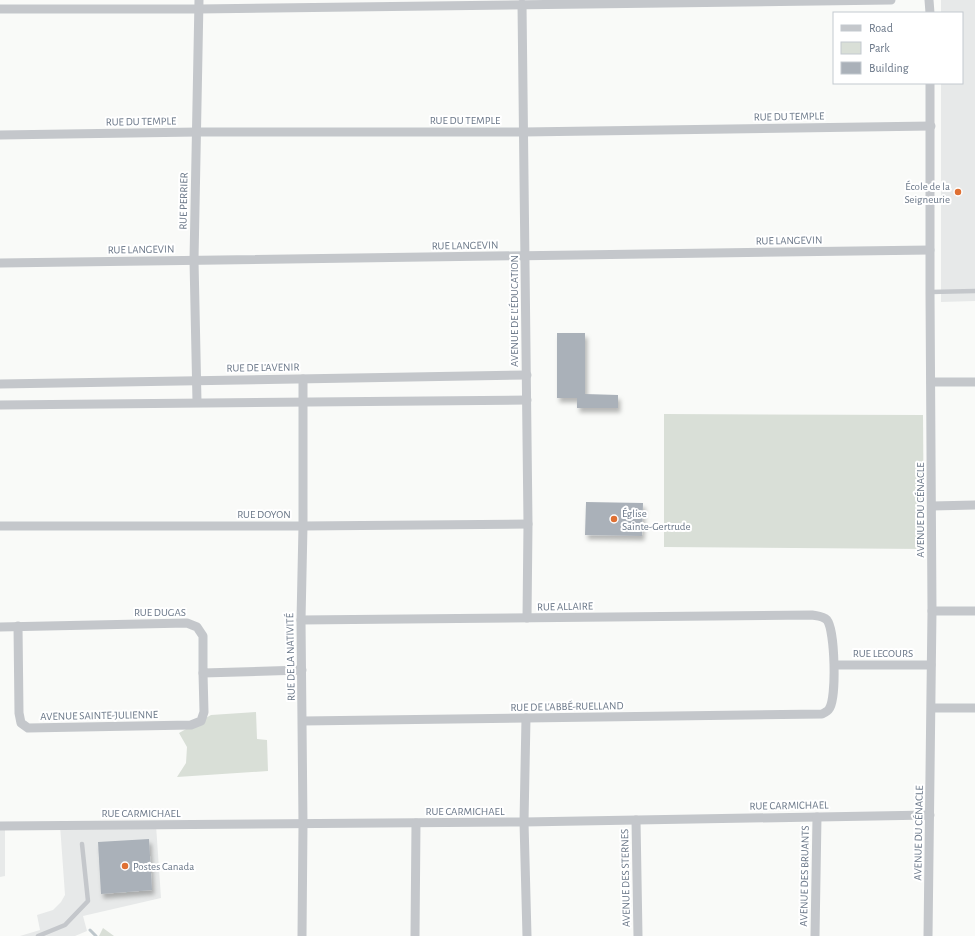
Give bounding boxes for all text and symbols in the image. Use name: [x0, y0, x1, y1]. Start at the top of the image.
legend: [833, 12, 963, 84]
text: Road: [869, 22, 893, 34]
text: Park: [869, 42, 890, 54]
text: Building: [869, 62, 909, 74]
street label: RUE DU TEMPLE: [754, 110, 825, 123]
street label: RUE DU TEMPLE: [106, 115, 177, 128]
street label: RUE DU TEMPLE: [430, 115, 501, 126]
street label: RUE PERRIER: [177, 172, 190, 230]
place label: École de la Seigneurie: [904, 180, 950, 205]
marker: École de la Seigneurie: [953, 187, 963, 197]
street label: RUE LANGEVIN: [756, 234, 822, 247]
street label: RUE LANGEVIN: [432, 239, 498, 252]
street label: RUE LANGEVIN: [108, 243, 174, 256]
street label: AVENUE DE L'ÉDUCATION: [508, 255, 520, 367]
street label: RUE DE L'AVENIR: [226, 361, 300, 374]
street label: AVENUE DU CÉNACLE: [914, 462, 926, 558]
place label: Église Sainte-Gertrude: [622, 507, 691, 532]
street label: RUE DOYON: [237, 509, 291, 520]
marker: Église Sainte-Gertrude: [609, 514, 619, 524]
street label: RUE ALLAIRE: [537, 600, 594, 612]
street label: RUE DUGAS: [134, 607, 186, 618]
street label: RUE DE LA NATIVITÉ: [283, 612, 297, 701]
street label: RUE LECOURS: [853, 648, 913, 659]
street label: RUE DE L'ABBÉ-RUELLAND: [510, 699, 624, 713]
street label: AVENUE SAINTE-JULIENNE: [40, 709, 159, 722]
street label: AVENUE DU CÉNACLE: [911, 785, 925, 881]
street label: RUE CARMICHAEL: [749, 799, 829, 812]
street label: RUE CARMICHAEL: [426, 806, 505, 817]
street label: RUE CARMICHAEL: [102, 808, 181, 819]
street label: AVENUE DES BRUANTS: [798, 825, 811, 927]
street label: AVENUE DES STERNES: [619, 829, 632, 927]
marker: Postes Canada: [120, 861, 130, 871]
place label: Postes Canada: [133, 861, 194, 872]

